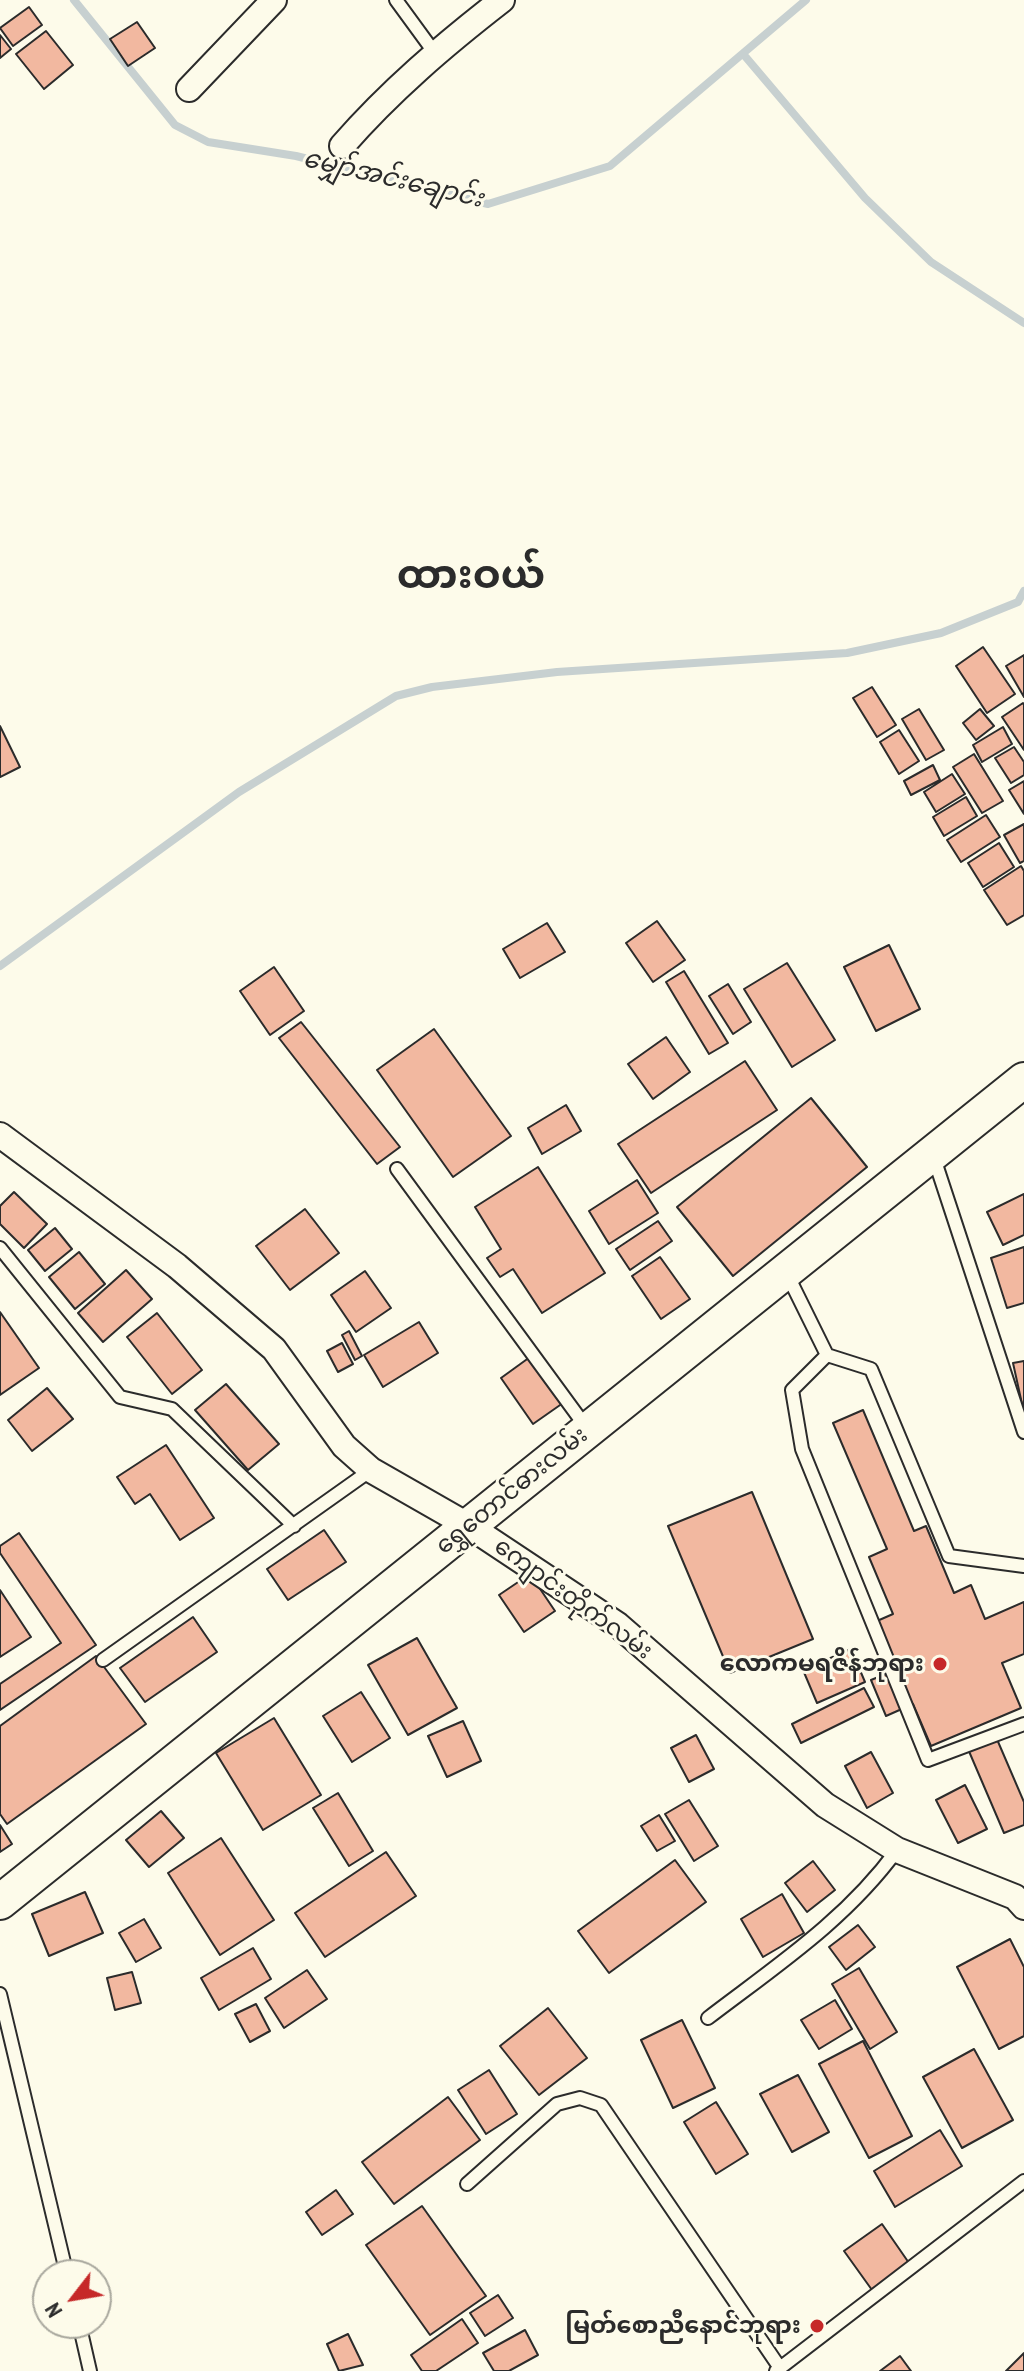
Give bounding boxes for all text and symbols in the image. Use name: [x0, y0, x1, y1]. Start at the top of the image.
water label: မျှော်အင်းချောင်း: [300, 143, 486, 215]
district label: ထားဝယ်: [397, 553, 545, 601]
street label: ရွှေတောင်ဓားလမ်း: [430, 1421, 594, 1561]
street label: ကျောင်းတိုက်လမ်း: [488, 1532, 658, 1666]
place label: လောကမရဇိန်ဘုရား: [720, 1650, 924, 1678]
marker: လောကမရဇိန်ဘုရား: [931, 1655, 949, 1673]
north arrow: [32, 2259, 112, 2339]
text: N: [38, 2298, 68, 2323]
place label: မြတ်စောညီနောင်ဘုရား: [565, 2312, 801, 2340]
marker: မြတ်စောညီနောင်ဘုရား: [808, 2317, 826, 2335]

